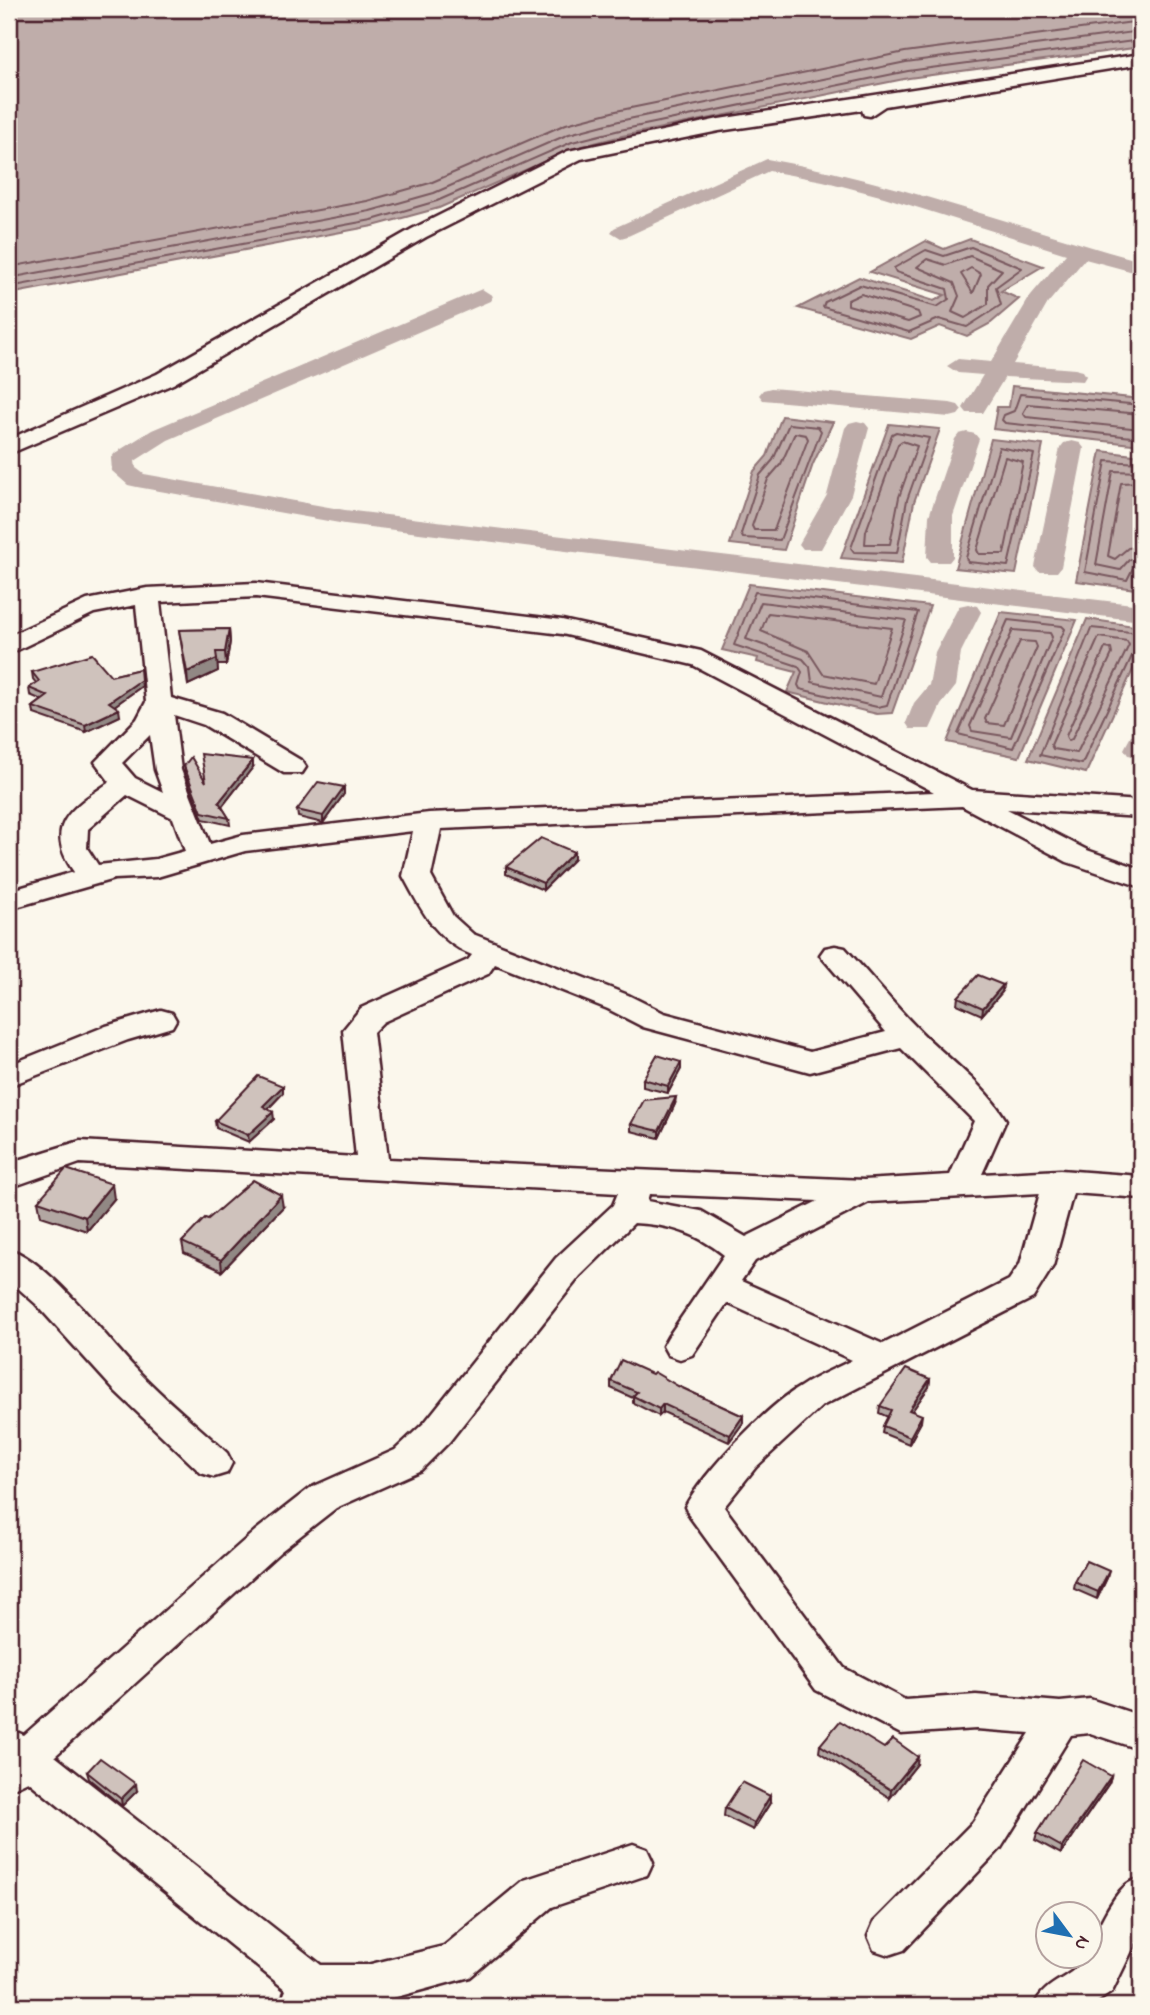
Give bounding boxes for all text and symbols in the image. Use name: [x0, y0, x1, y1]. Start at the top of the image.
north arrow: [1034, 1899, 1104, 1969]
text: N: [1066, 1930, 1096, 1955]

